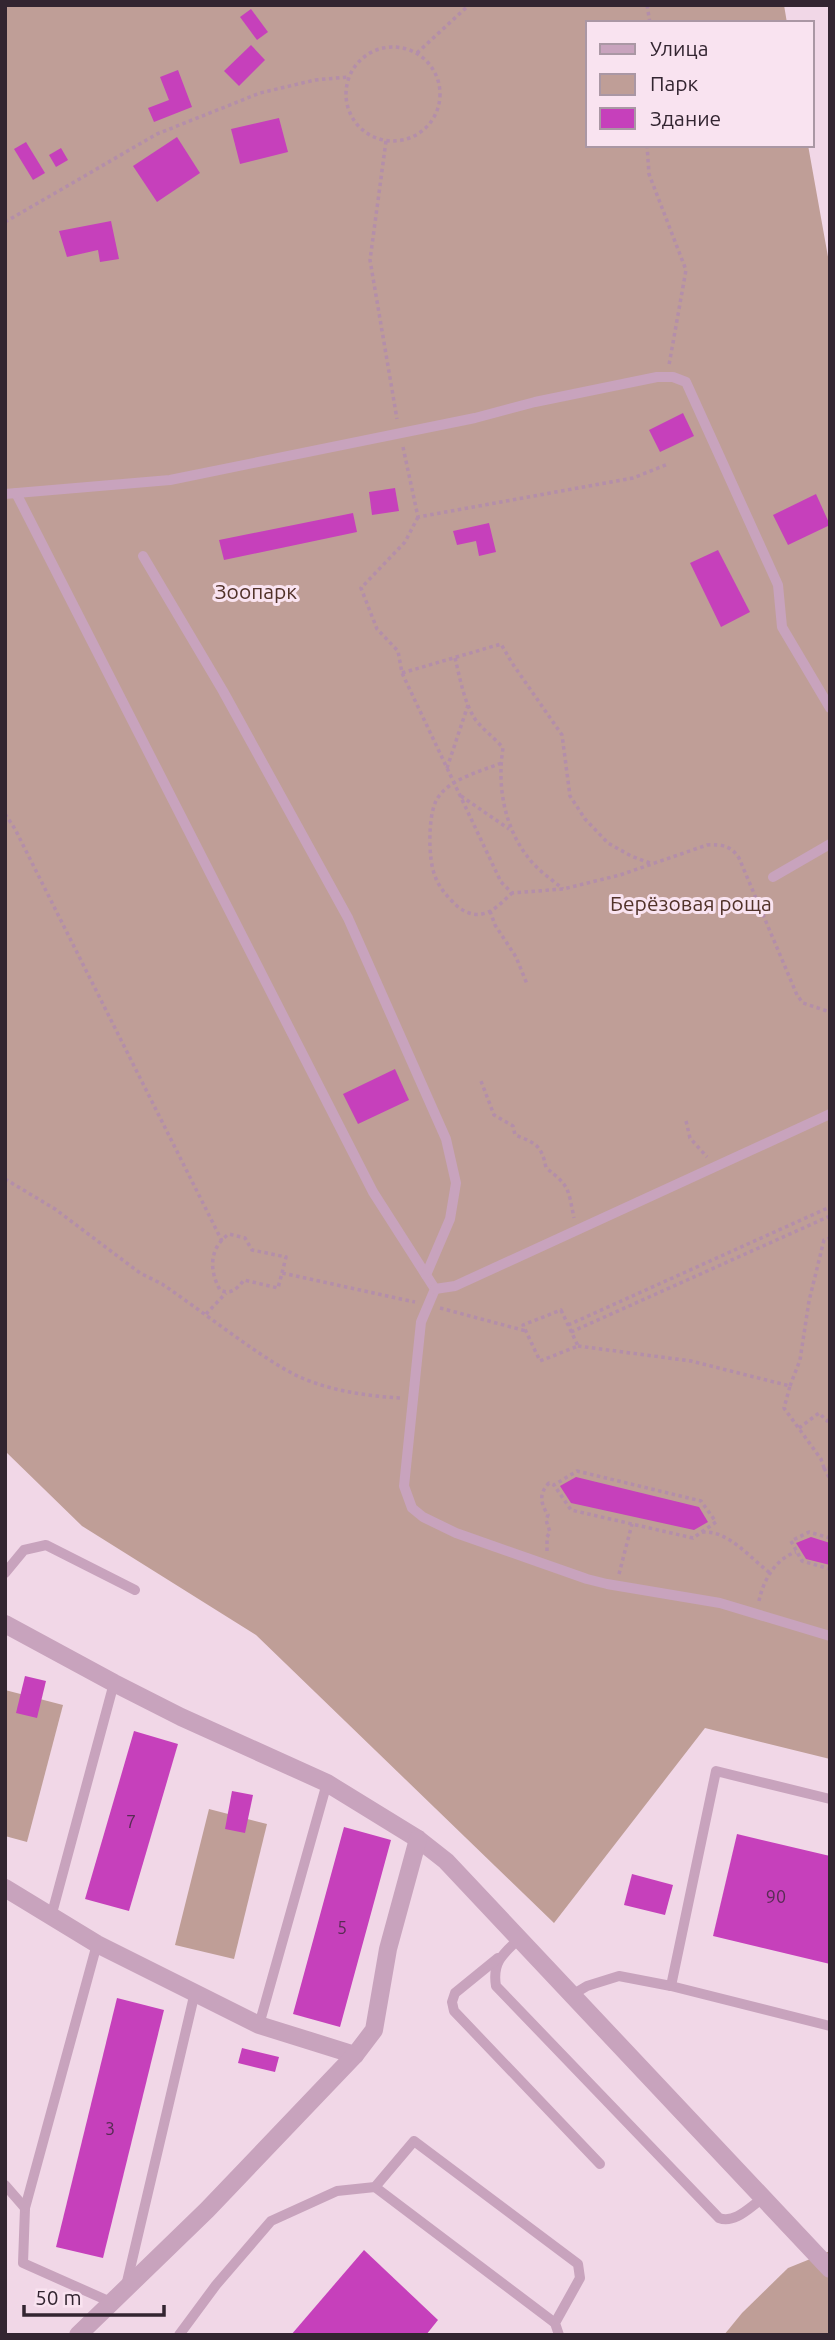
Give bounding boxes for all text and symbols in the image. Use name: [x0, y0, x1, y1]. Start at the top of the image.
legend: [586, 21, 814, 147]
text: Улица: [650, 36, 708, 60]
text: Парк: [650, 71, 699, 95]
text: Здание: [650, 106, 721, 130]
park label: Зоопарк: [215, 579, 297, 603]
park label: Берёзовая роща: [610, 891, 772, 915]
house number: 7: [126, 1811, 136, 1831]
house number: 90: [766, 1886, 786, 1906]
house number: 5: [337, 1917, 347, 1937]
house number: 3: [105, 2118, 115, 2138]
scale bar: [24, 2274, 164, 2318]
text: 50 m: [35, 2285, 82, 2309]

